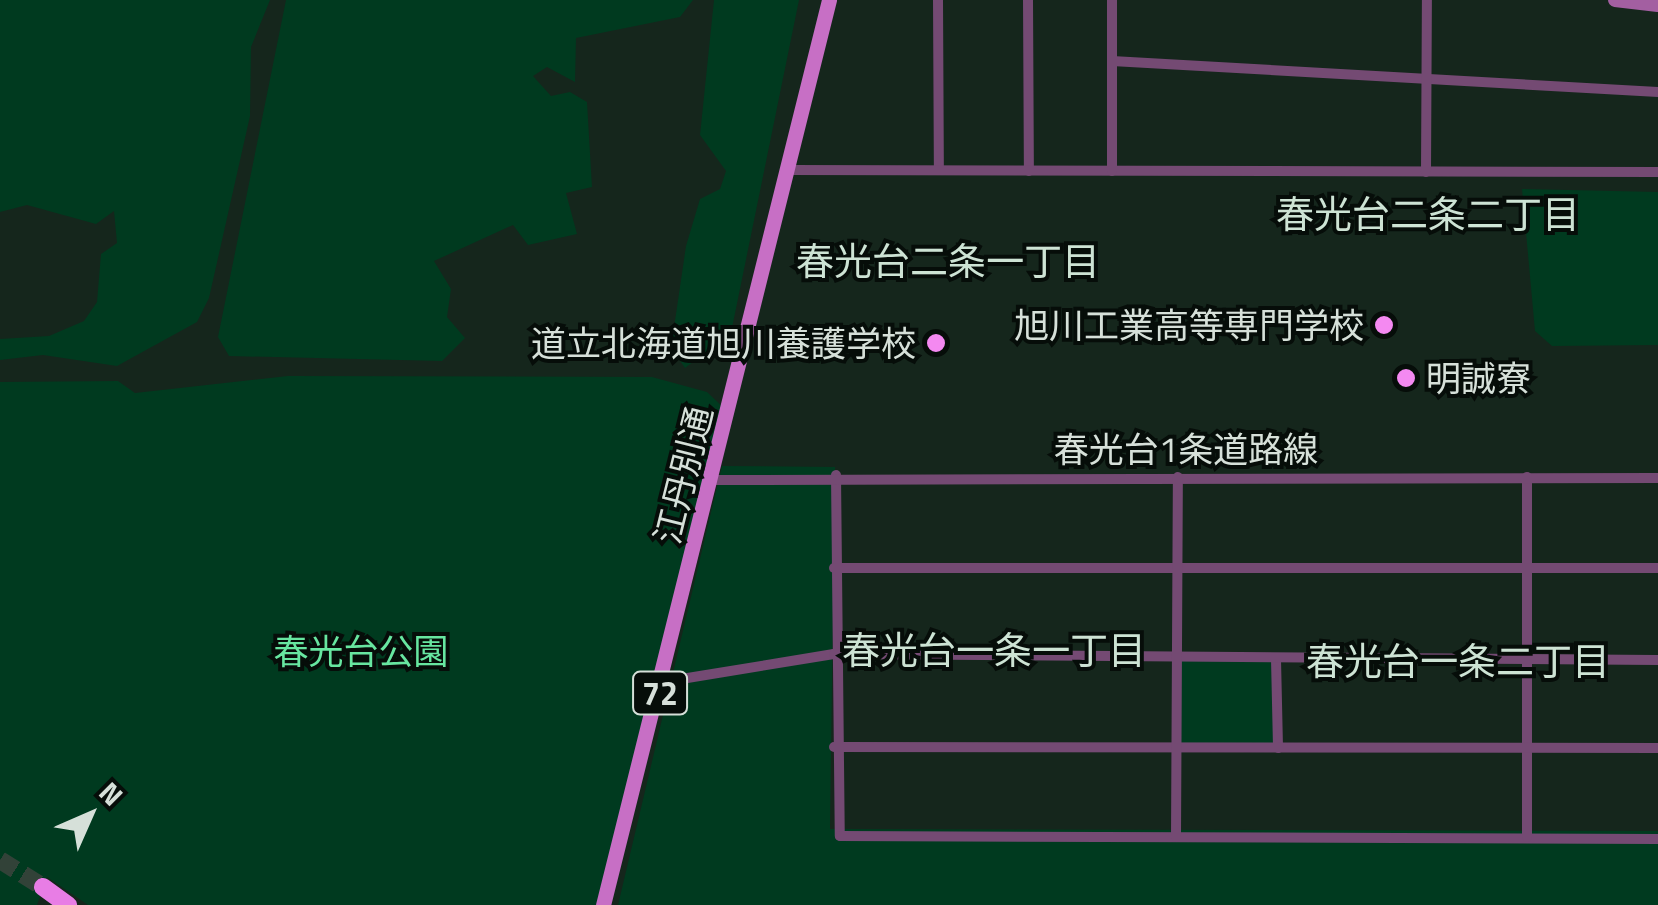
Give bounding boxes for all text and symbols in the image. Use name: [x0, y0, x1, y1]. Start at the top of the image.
district label: 春光台二条二丁目: [1276, 192, 1580, 238]
district label: 春光台二条一丁目: [796, 239, 1100, 285]
place label: 旭川工業高等専門学校: [1014, 304, 1364, 346]
marker: 旭川工業高等専門学校: [1373, 314, 1395, 336]
place label: 道立北海道旭川養護学校: [531, 322, 916, 364]
marker: 道立北海道旭川養護学校: [925, 332, 947, 354]
place label: 明誠寮: [1426, 357, 1531, 399]
marker: 明誠寮: [1395, 367, 1417, 389]
street label: 江丹別通: [646, 402, 720, 548]
street label: 春光台1条道路線: [1054, 428, 1318, 470]
district label: 春光台一条一丁目: [842, 628, 1146, 674]
park label: 春光台公園: [274, 630, 448, 672]
district label: 春光台一条二丁目: [1306, 639, 1610, 685]
road number: 72: [630, 666, 690, 720]
north arrow: [40, 765, 140, 865]
text: N: [90, 771, 134, 815]

